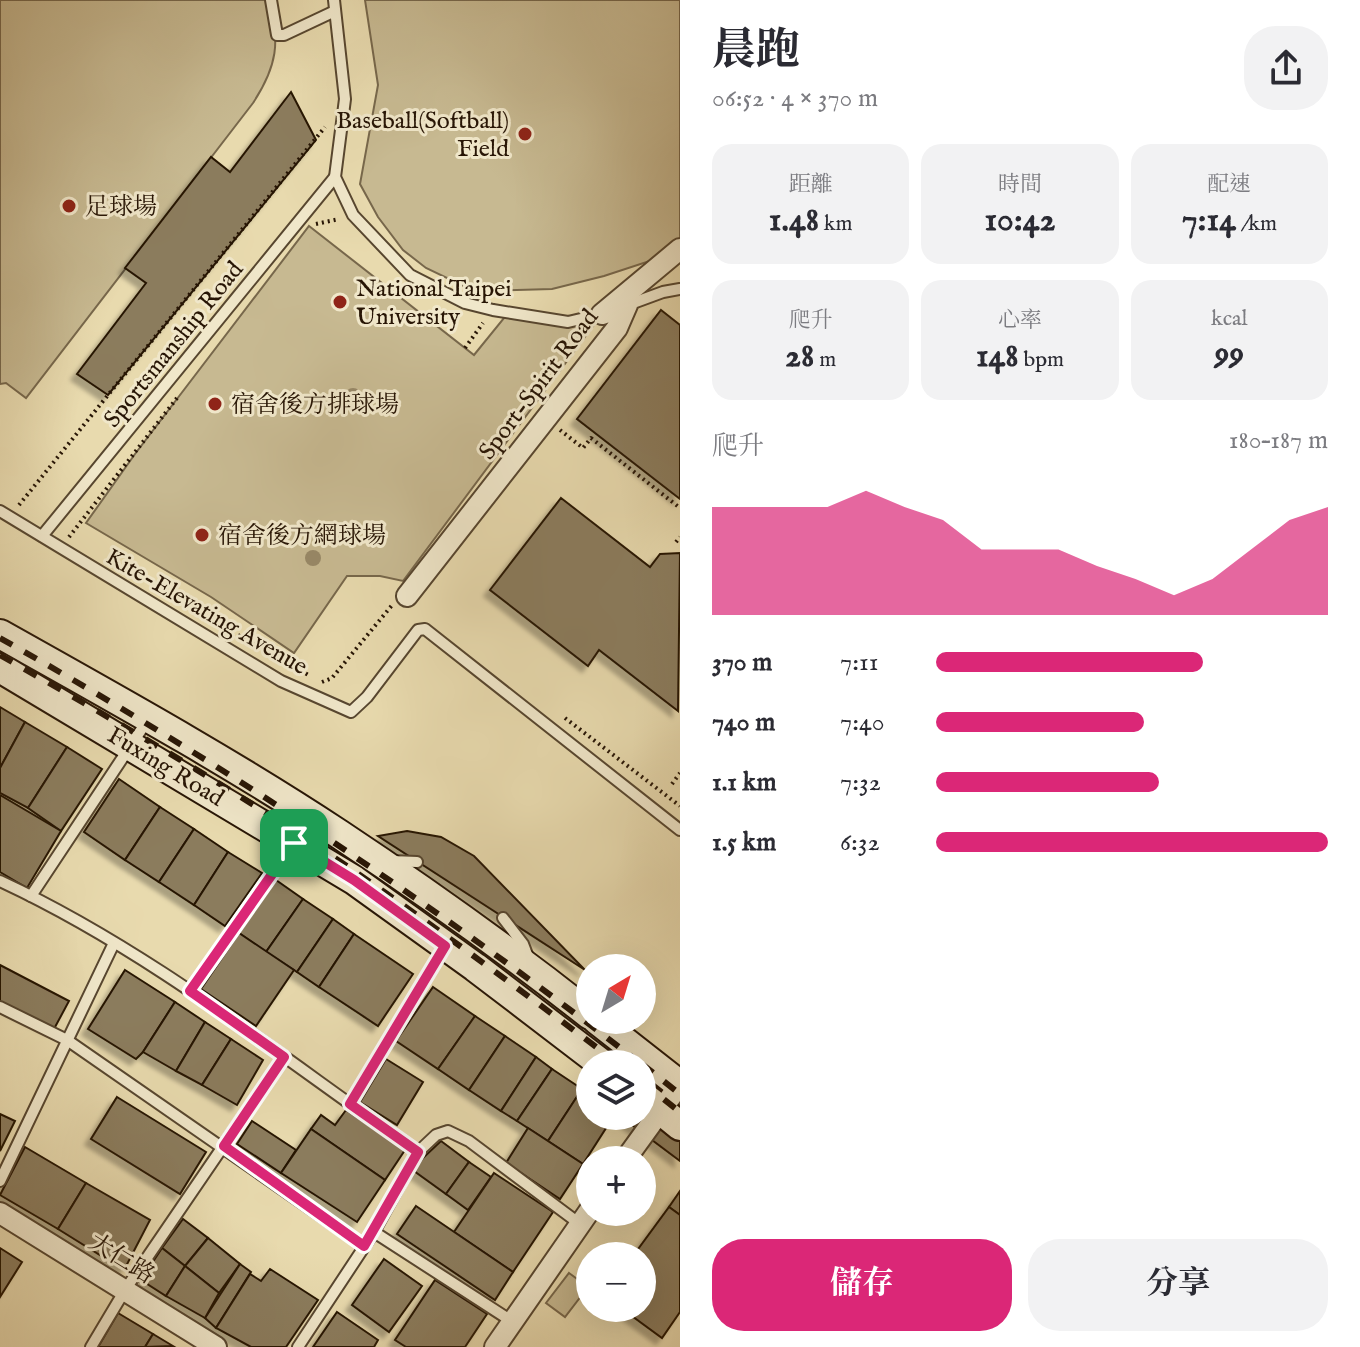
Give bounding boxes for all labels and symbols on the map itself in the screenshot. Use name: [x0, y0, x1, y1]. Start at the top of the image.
place label: Baseball(Softball) Field: [336, 106, 509, 165]
marker: Baseball(Softball) Field: [516, 125, 534, 143]
place label: 足球場: [85, 192, 157, 223]
marker: 足球場: [60, 197, 78, 215]
street label: Sportsmanship Road: [97, 255, 251, 435]
place label: National Taipei University: [356, 274, 512, 333]
marker: National Taipei University: [331, 293, 349, 311]
street label: Sport-Spirit Road: [472, 303, 606, 466]
place label: 宿舍後方排球場: [231, 390, 399, 421]
marker: 宿舍後方排球場: [206, 395, 224, 413]
place label: 宿舍後方網球場: [218, 521, 386, 552]
marker: 宿舍後方網球場: [193, 526, 211, 544]
street label: Kite-Elevating Avenue: [100, 542, 313, 683]
street label: Fuxing Road: [101, 720, 229, 814]
pin: [260, 809, 328, 877]
north arrow: [576, 954, 656, 1034]
street label: 大仁路: [82, 1227, 160, 1291]

